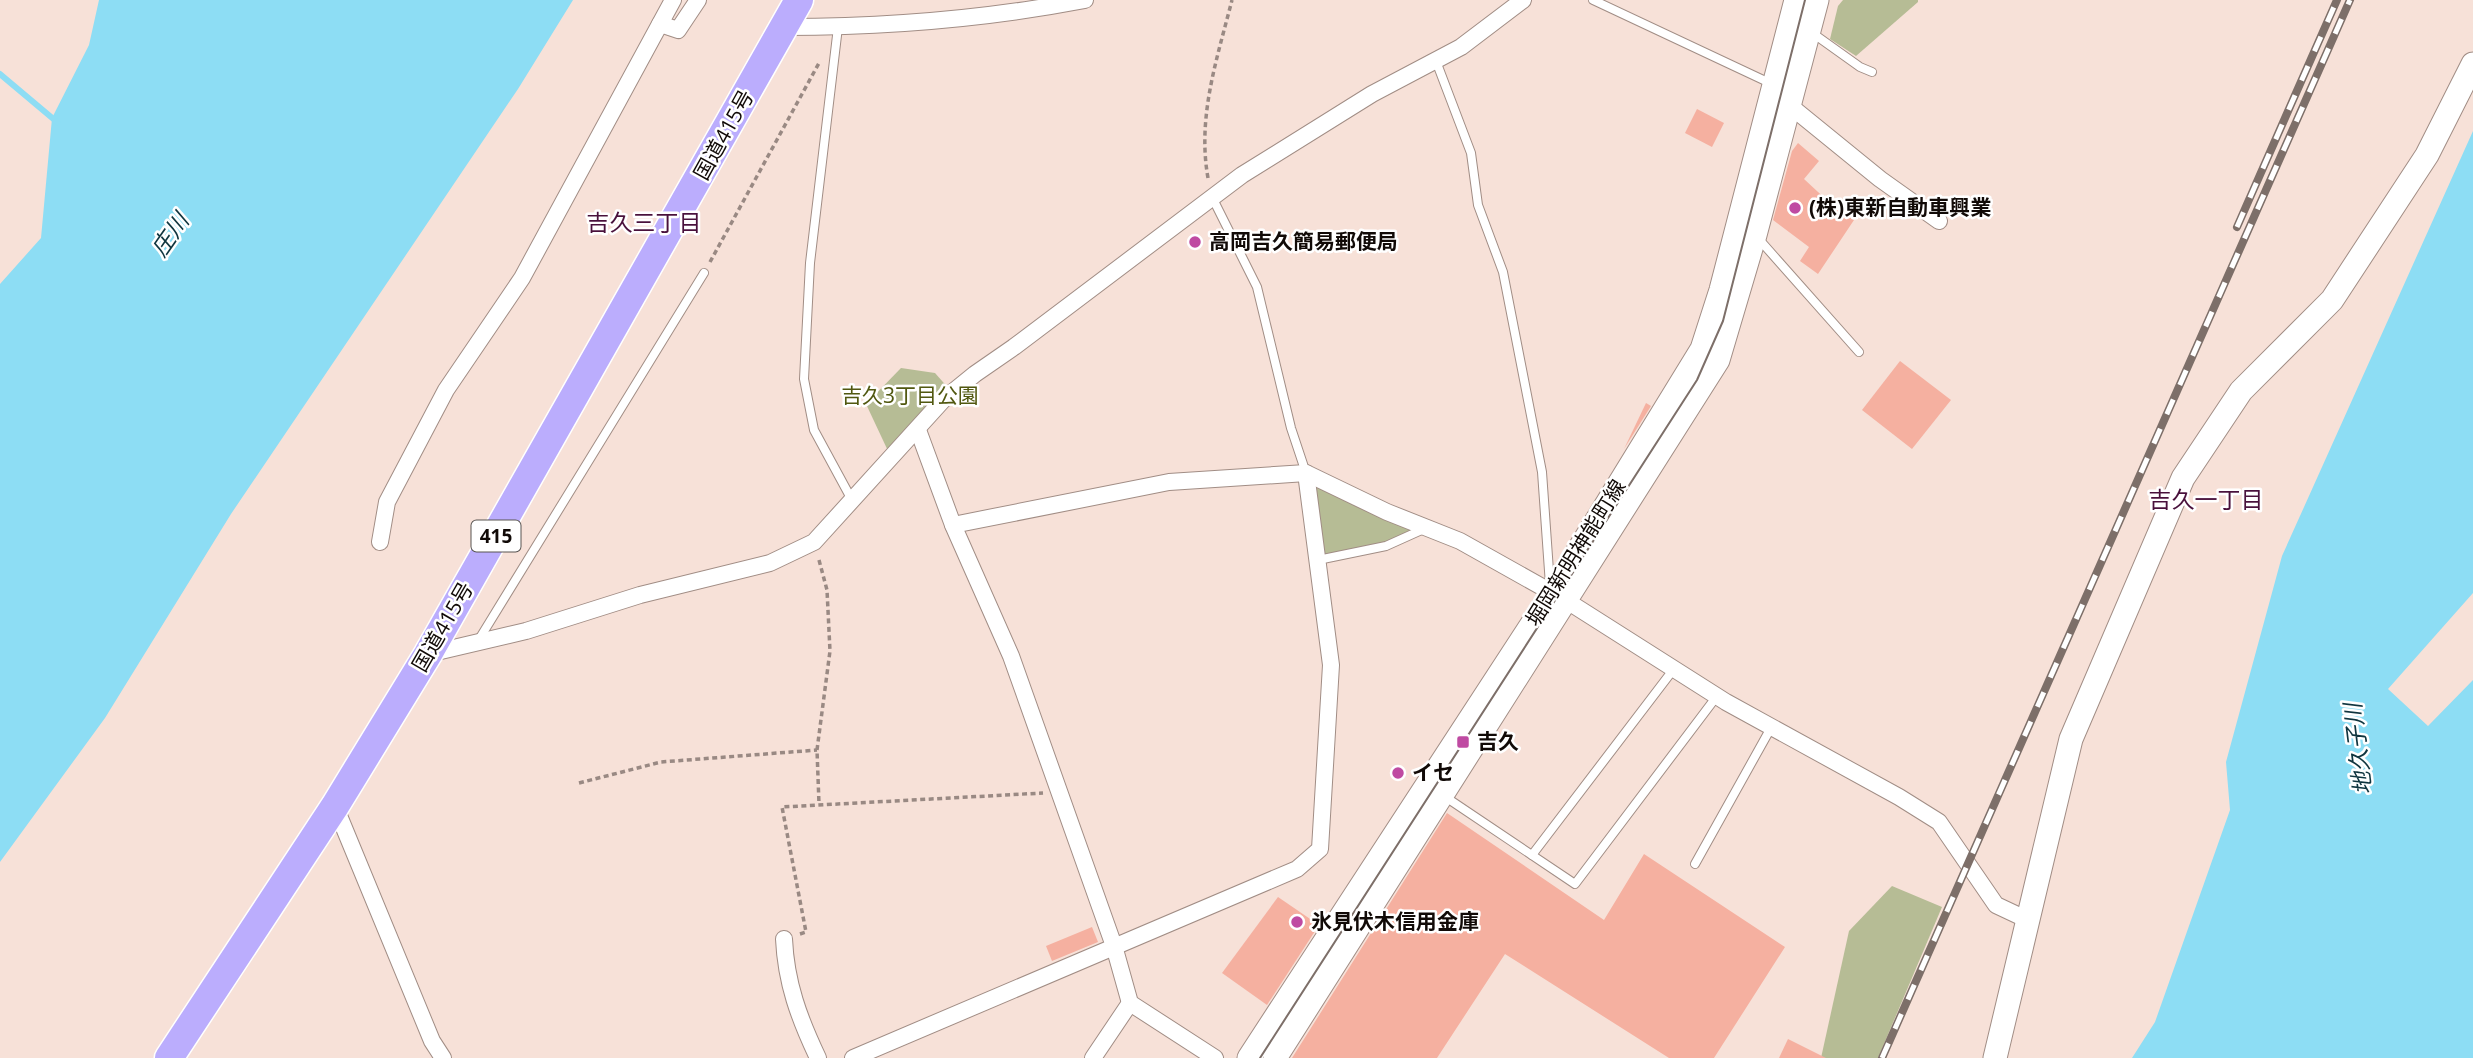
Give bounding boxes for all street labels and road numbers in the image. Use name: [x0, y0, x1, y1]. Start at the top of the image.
street label: 国道415号: [687, 84, 759, 185]
street label: 堀岡新明神能町線: [1519, 474, 1632, 631]
road number: 415: [472, 520, 520, 552]
street label: 国道415号: [405, 577, 479, 676]

